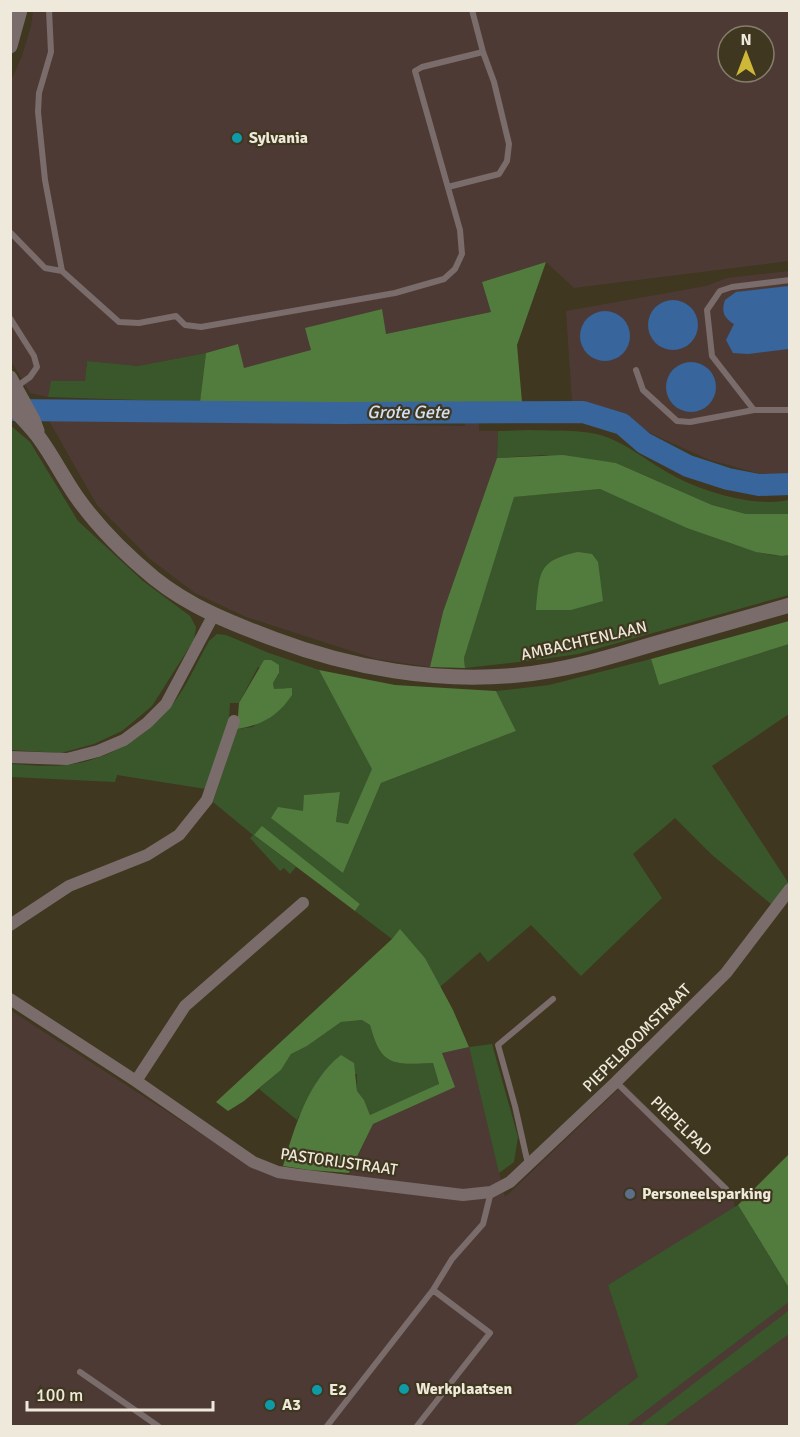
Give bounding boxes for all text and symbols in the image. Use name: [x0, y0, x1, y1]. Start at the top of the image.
north arrow: [716, 24, 776, 84]
text: N: [740, 30, 752, 50]
place label: Sylvania: [249, 128, 308, 148]
marker: Sylvania: [230, 131, 244, 145]
water label: Grote Gete: [367, 401, 450, 423]
street label: AMBACHTENLAAN: [519, 617, 649, 665]
street label: PIEPELBOOMSTRAAT: [579, 980, 695, 1096]
street label: PIEPELPAD: [646, 1092, 716, 1160]
street label: PASTORIJSTRAAT: [279, 1144, 399, 1180]
place label: Personeelsparking: [642, 1184, 772, 1204]
marker: Personeelsparking: [623, 1187, 637, 1201]
scale bar: [27, 1374, 213, 1412]
place label: Werkplaatsen: [416, 1379, 512, 1399]
place label: E2: [329, 1380, 347, 1400]
marker: Werkplaatsen: [397, 1382, 411, 1396]
marker: E2: [310, 1383, 324, 1397]
text: 100 m: [36, 1384, 83, 1406]
place label: A3: [282, 1395, 301, 1415]
marker: A3: [263, 1398, 277, 1412]

